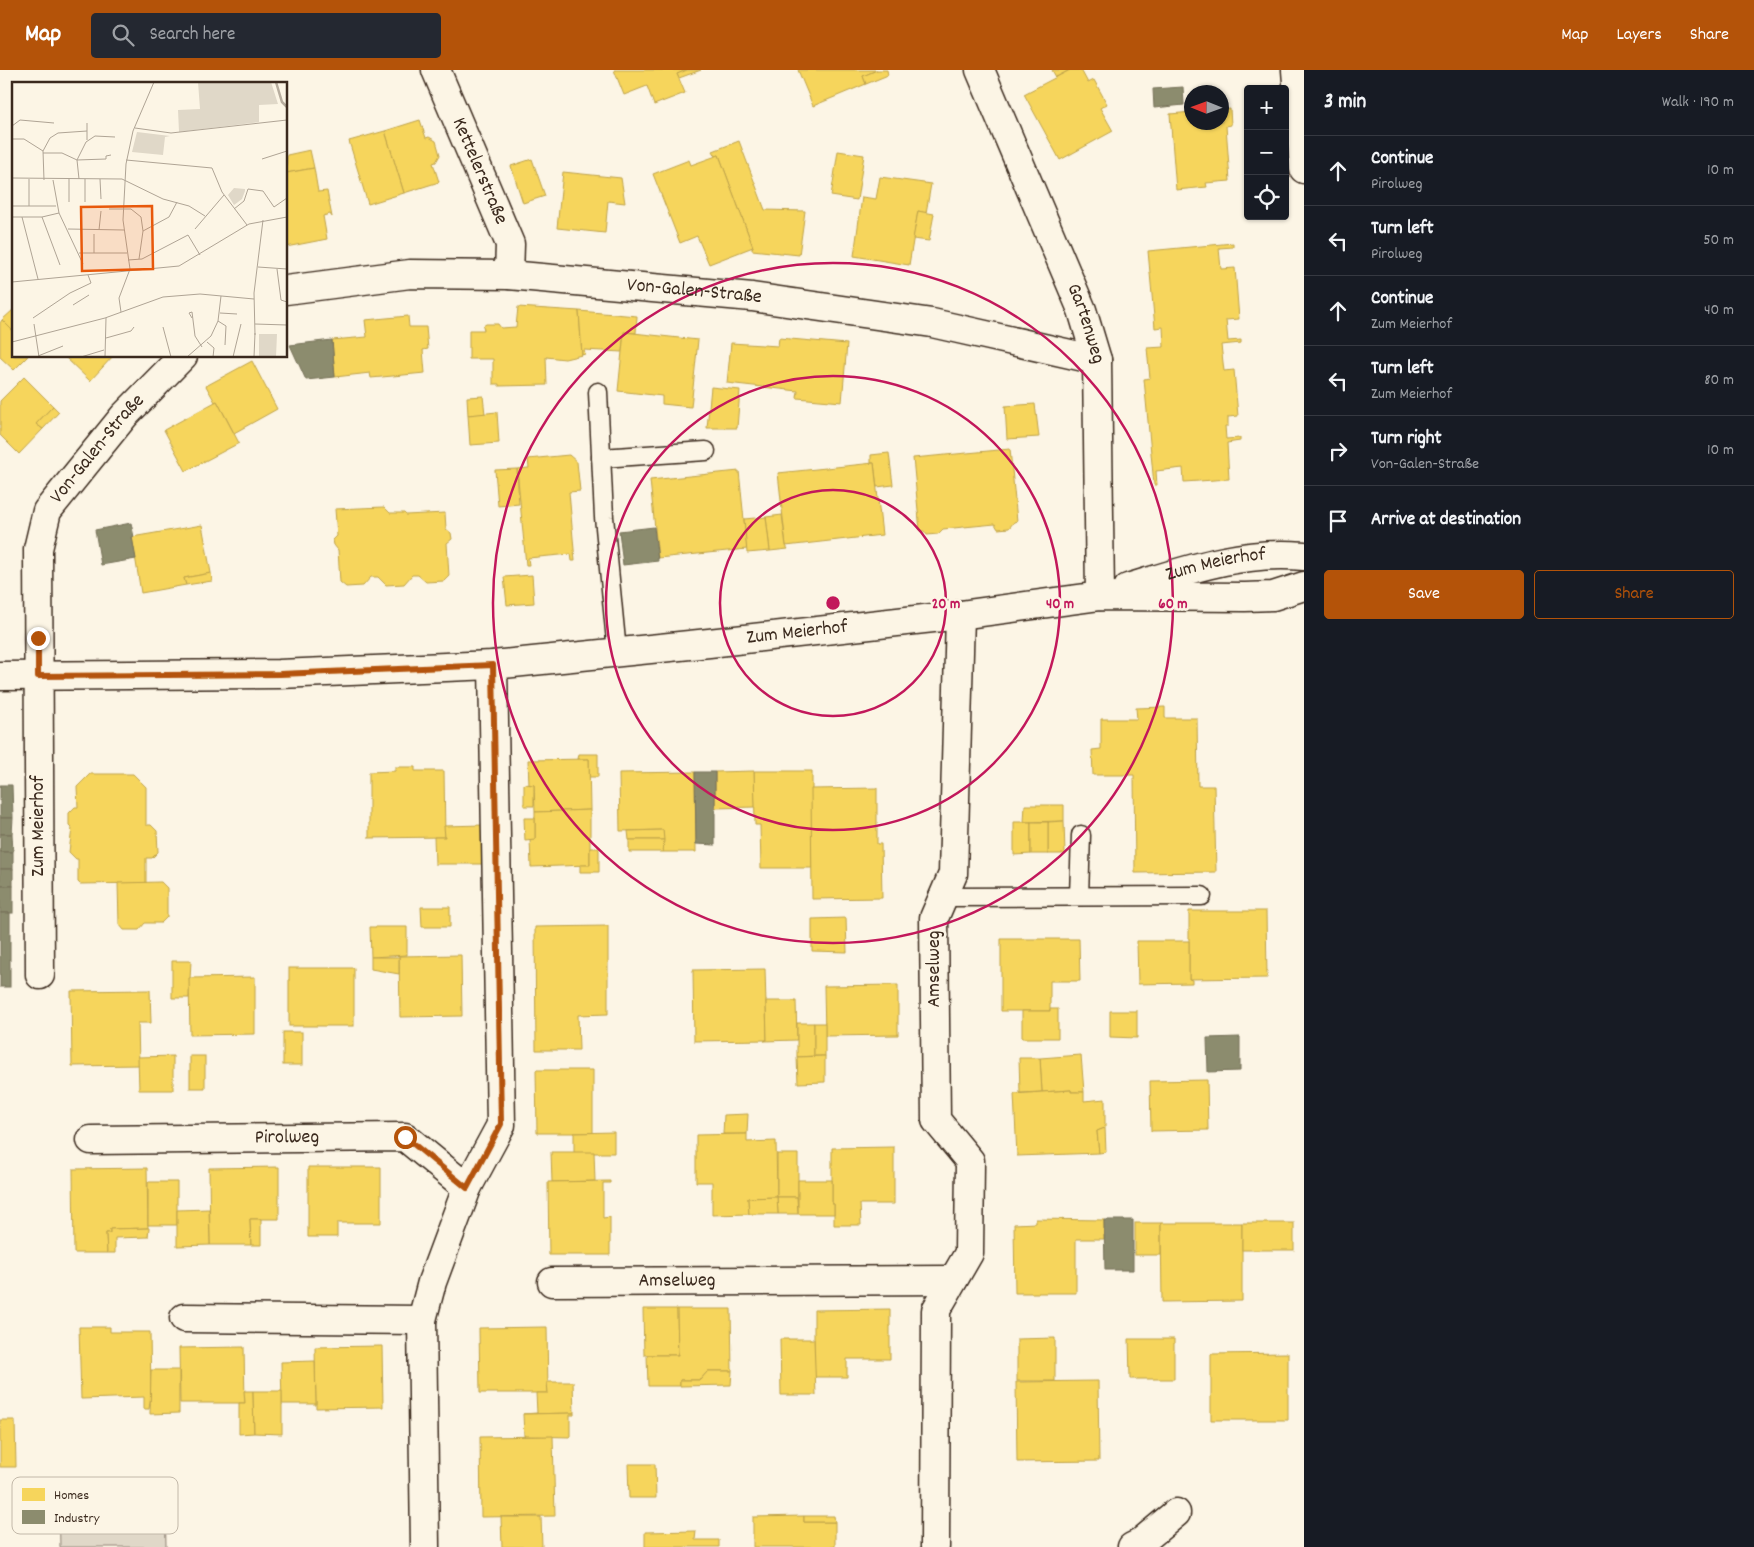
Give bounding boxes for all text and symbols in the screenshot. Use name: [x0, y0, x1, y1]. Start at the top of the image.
search box: [91, 13, 441, 58]
text: Map: [25, 18, 61, 52]
icon: search: [109, 21, 137, 49]
text: Search here: [149, 22, 235, 49]
text: Map: [1561, 23, 1588, 48]
text: Layers: [1616, 23, 1662, 48]
text: Share: [1690, 23, 1729, 48]
inset map: [12, 82, 288, 358]
north arrow: [1184, 85, 1229, 130]
map controls: [1244, 85, 1289, 220]
button: +: [1244, 85, 1289, 130]
text: 3 min: [1324, 88, 1366, 118]
text: Walk · 190 m: [1662, 91, 1734, 114]
street label: Kettelerstraße: [444, 113, 514, 229]
button: −: [1244, 130, 1289, 175]
text: Continue: [1371, 146, 1433, 173]
icon: ahead: [1324, 157, 1352, 185]
text: 10 m: [1707, 159, 1734, 182]
text: Pirolweg: [1371, 173, 1422, 196]
button: locate: [1244, 175, 1289, 220]
text: Turn left: [1371, 216, 1434, 243]
icon: left: [1324, 227, 1352, 255]
text: 50 m: [1703, 229, 1734, 252]
text: Pirolweg: [1371, 243, 1422, 266]
street label: Von-Galen-Straße: [626, 272, 764, 312]
street label: Gartenweg: [1058, 279, 1111, 367]
text: Continue: [1371, 286, 1433, 313]
icon: ahead: [1324, 297, 1352, 325]
text: 40 m: [1704, 299, 1734, 322]
text: Zum Meierhof: [1371, 313, 1452, 336]
text: Turn left: [1371, 356, 1434, 383]
icon: left: [1324, 367, 1352, 395]
text: 80 m: [1704, 369, 1734, 392]
text: Zum Meierhof: [1371, 383, 1452, 406]
street label: Von-Galen-Straße: [44, 388, 152, 510]
text: Turn right: [1371, 426, 1442, 453]
icon: right: [1324, 437, 1352, 465]
text: 10 m: [1707, 439, 1734, 462]
text: Von-Galen-Straße: [1371, 453, 1479, 476]
icon: arrive: [1324, 507, 1352, 535]
text: Arrive at destination: [1371, 507, 1521, 534]
street label: Zum Meierhof: [1163, 541, 1268, 590]
button: Save: [1324, 570, 1524, 619]
button: Share: [1534, 570, 1734, 619]
centre of rings: [824, 594, 842, 612]
text: 20 m: [932, 594, 960, 616]
text: 40 m: [1046, 594, 1074, 616]
text: 60 m: [1158, 594, 1188, 616]
street label: Zum Meierhof: [745, 614, 850, 653]
route end: [27, 627, 50, 650]
street label: Zum Meierhof: [25, 774, 53, 877]
street label: Amselweg: [921, 930, 949, 1008]
street label: Pirolweg: [255, 1124, 319, 1152]
route start: [394, 1126, 417, 1149]
street label: Amselweg: [638, 1267, 716, 1296]
legend: [12, 1477, 178, 1534]
text: Homes: [54, 1486, 89, 1506]
text: Industry: [54, 1509, 100, 1529]

